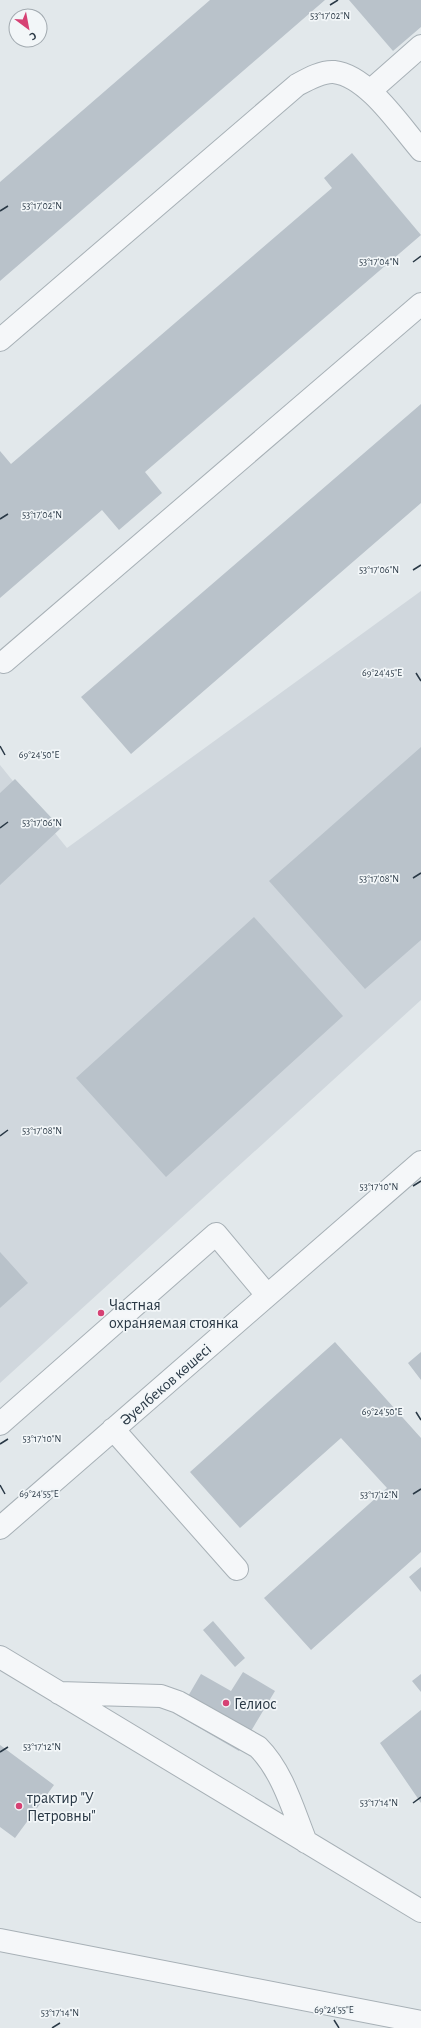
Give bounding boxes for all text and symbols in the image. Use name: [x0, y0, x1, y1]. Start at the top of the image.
north arrow: [8, 8, 48, 48]
text: 53°17'02"N: [310, 11, 350, 21]
text: С: [28, 30, 39, 42]
text: 53°17'02"N: [22, 201, 62, 211]
text: 53°17'04"N: [359, 257, 399, 267]
text: 53°17'04"N: [22, 510, 62, 520]
text: 53°17'06"N: [359, 565, 399, 575]
text: 69°24'45"E: [362, 668, 402, 678]
text: 69°24'50"E: [19, 750, 59, 760]
text: 53°17'06"N: [22, 818, 62, 828]
text: 53°17'08"N: [359, 874, 399, 884]
text: 53°17'08"N: [22, 1126, 62, 1136]
text: 53°17'10"N: [360, 1182, 398, 1192]
place label: Частная охраняемая стоянка: [109, 1297, 239, 1331]
marker: Частная охраняемая стоянка: [96, 1308, 106, 1318]
street label: Әуелбеков көшесі: [117, 1341, 215, 1429]
text: 69°24'50"E: [362, 1407, 402, 1417]
text: 53°17'10"N: [23, 1434, 61, 1444]
text: 69°24'55"E: [19, 1489, 59, 1499]
text: 53°17'12"N: [360, 1490, 398, 1500]
place label: Гелиос: [234, 1696, 277, 1712]
marker: Гелиос: [221, 1698, 231, 1708]
text: 53°17'12"N: [23, 1742, 61, 1752]
place label: трактир "У Петровны": [26, 1790, 96, 1824]
text: 53°17'14"N: [360, 1798, 398, 1808]
marker: трактир "У Петровны": [14, 1801, 24, 1811]
text: 69°24'55"E: [314, 2005, 354, 2015]
text: 53°17'14"N: [41, 2008, 79, 2018]

